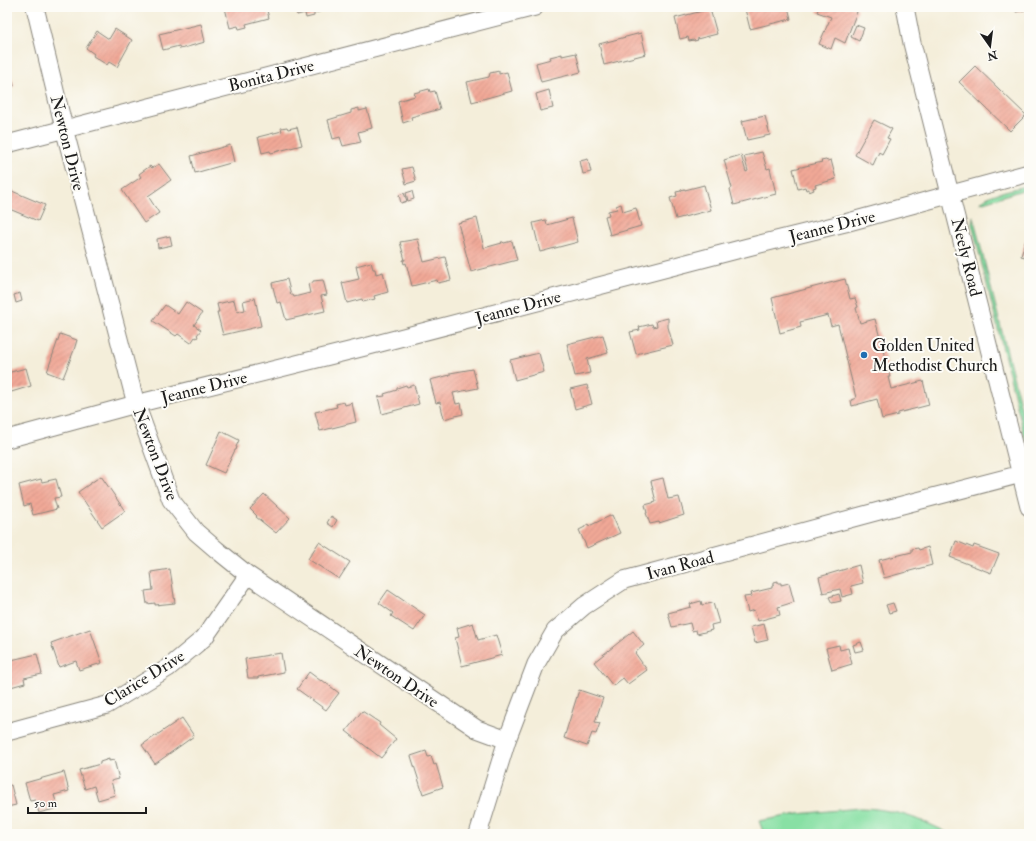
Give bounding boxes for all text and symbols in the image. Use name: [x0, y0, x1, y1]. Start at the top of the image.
north arrow: [970, 26, 1010, 66]
text: N: [985, 47, 1000, 63]
street label: Bonita Drive: [226, 55, 316, 96]
street label: Newton Drive: [46, 93, 89, 193]
street label: Jeanne Drive: [786, 206, 878, 249]
street label: Neely Road: [946, 216, 987, 299]
street label: Jeanne Drive: [472, 286, 564, 330]
place label: Golden United Methodist Church: [872, 335, 998, 376]
marker: Golden United Methodist Church: [859, 350, 869, 360]
street label: Jeanne Drive: [158, 367, 250, 410]
street label: Newton Drive: [128, 405, 183, 503]
street label: Ivan Road: [644, 546, 717, 585]
street label: Newton Drive: [350, 640, 443, 712]
street label: Clarice Drive: [100, 645, 188, 711]
scale bar: [28, 789, 146, 815]
text: 50 m: [34, 796, 58, 811]

